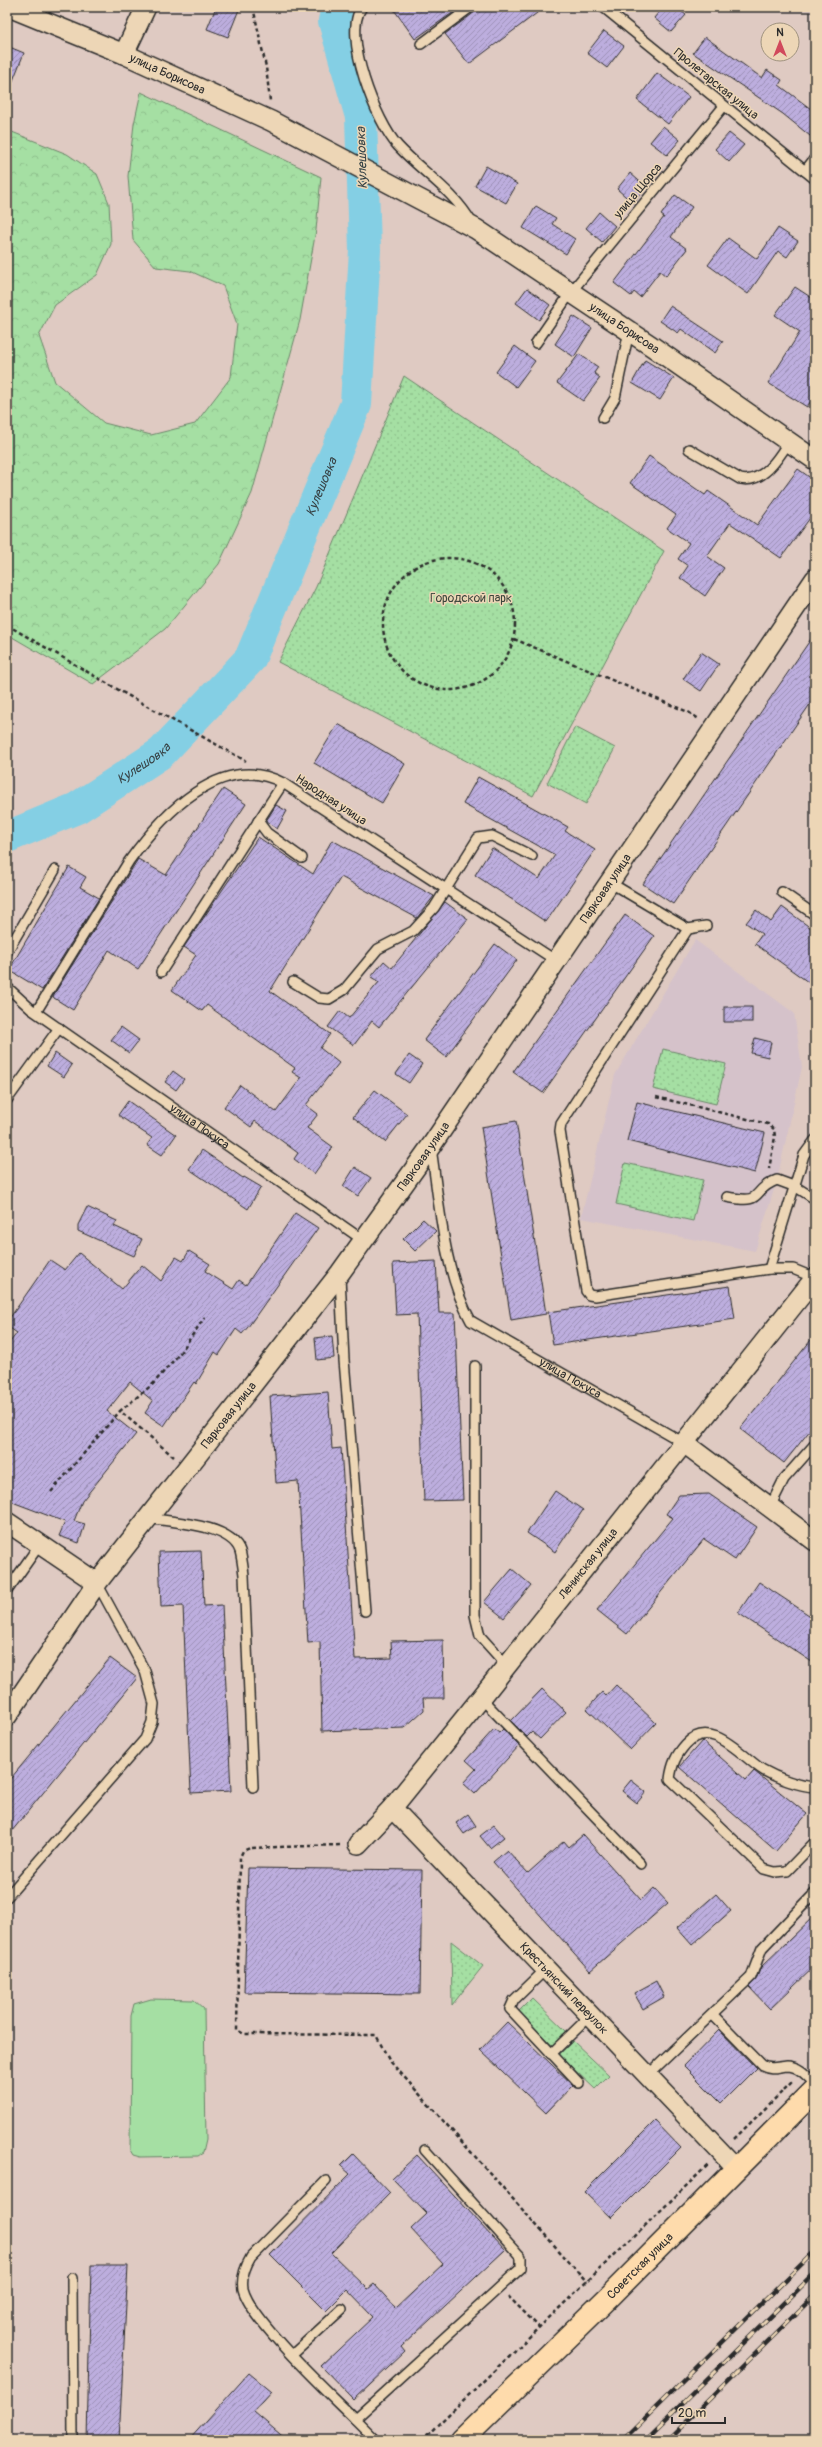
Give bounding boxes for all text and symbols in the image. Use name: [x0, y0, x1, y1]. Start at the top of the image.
north arrow: [760, 22, 800, 62]
text: N: [776, 26, 784, 39]
street label: Пролетарская улица: [671, 45, 762, 123]
street label: улица Борисова: [126, 50, 208, 98]
water label: Кулешовка: [353, 126, 371, 189]
street label: улица Щорса: [610, 160, 666, 222]
street label: улица Борисова: [586, 299, 663, 357]
water label: Кулешовка: [302, 454, 341, 518]
park label: Городской парк: [430, 591, 512, 606]
water label: Кулешовка: [114, 739, 175, 788]
street label: Народная улица: [292, 771, 370, 829]
street label: Парковая улица: [577, 850, 635, 926]
street label: улица Покуса: [166, 1100, 233, 1152]
street label: Парковая улица: [394, 1119, 453, 1194]
street label: улица Покуса: [536, 1354, 604, 1402]
street label: Парковая улица: [198, 1378, 260, 1451]
street label: Ленинская улица: [555, 1525, 621, 1603]
street label: Крестьянский переулок: [517, 1939, 611, 2037]
street label: Советская улица: [604, 2229, 677, 2302]
scale bar: [672, 2399, 725, 2425]
text: 20 m: [678, 2406, 707, 2421]

